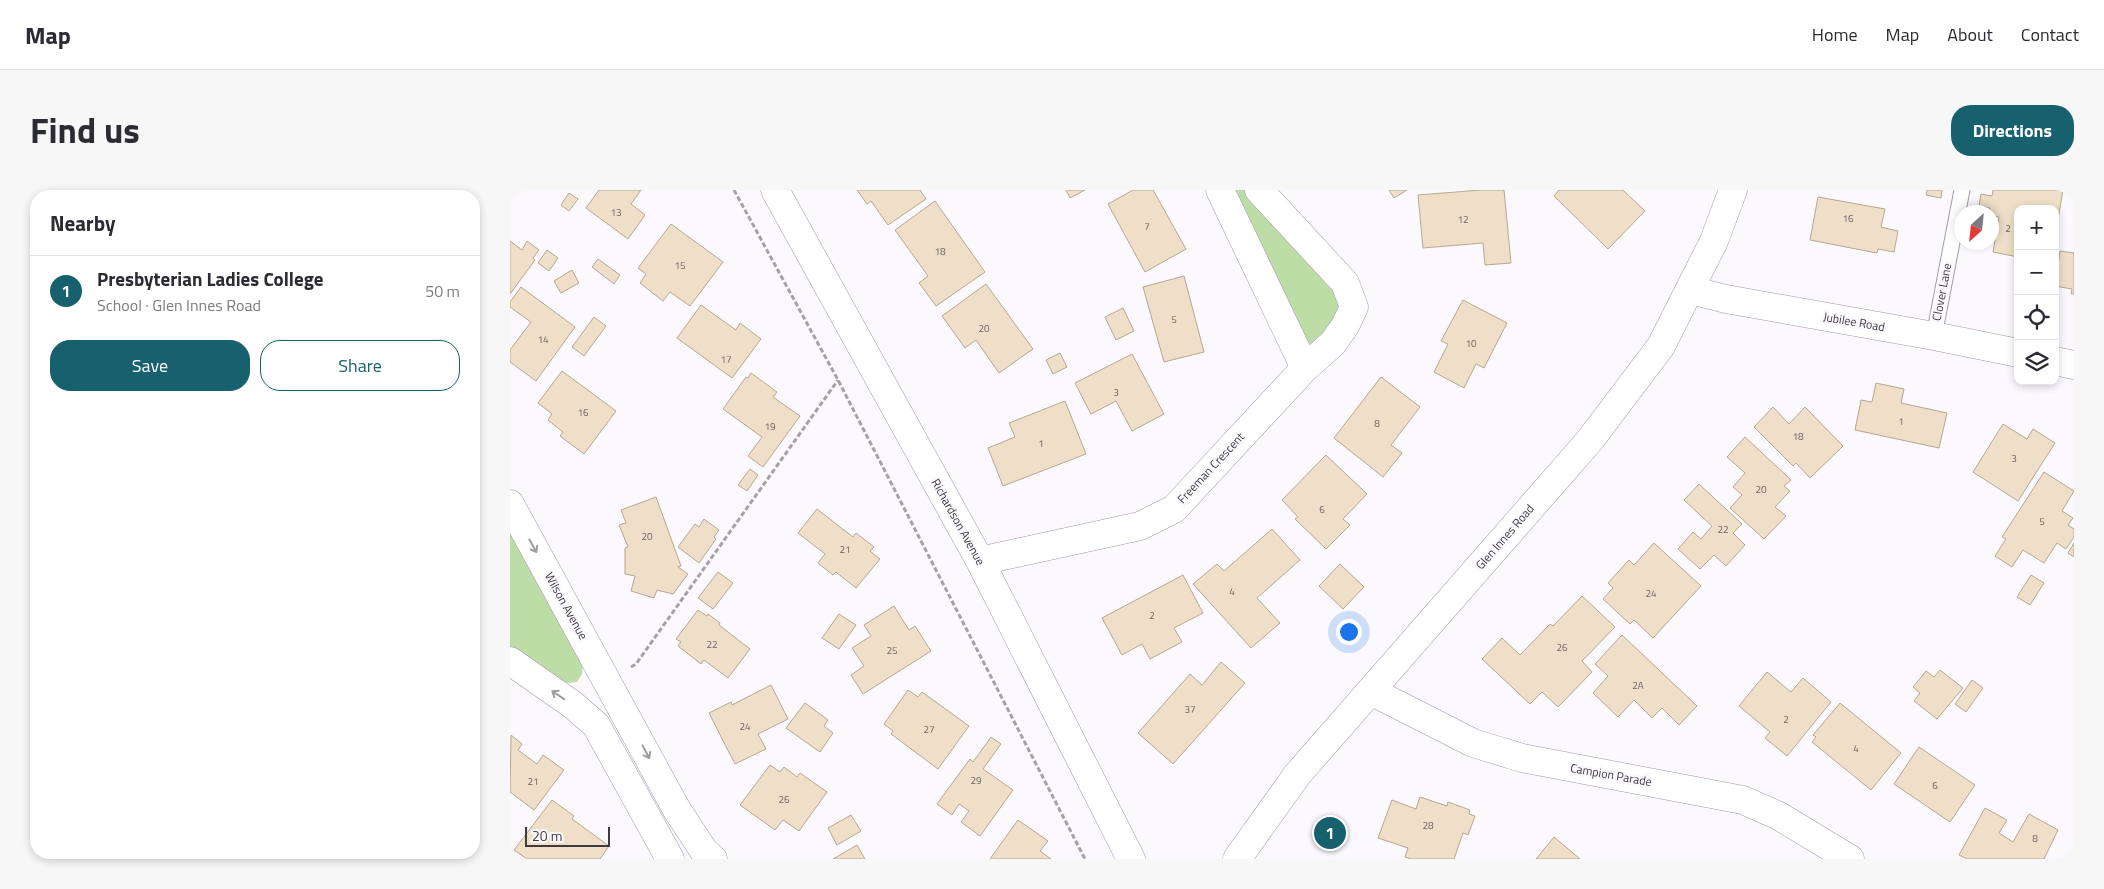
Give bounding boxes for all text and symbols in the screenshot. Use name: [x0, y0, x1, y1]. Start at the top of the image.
text: Map: [25, 17, 71, 53]
text: Home: [1812, 21, 1858, 48]
text: Map: [1886, 21, 1919, 48]
text: About: [1947, 21, 1993, 48]
text: Contact: [2021, 21, 2079, 48]
text: Find us: [30, 103, 140, 157]
button: Directions: [1951, 105, 2074, 156]
house number: 13: [610, 205, 622, 220]
north arrow: [1954, 205, 1999, 250]
map controls: [2014, 205, 2059, 385]
button: +: [2014, 205, 2059, 250]
text: Nearby: [50, 207, 115, 239]
house number: 16: [1842, 211, 1854, 226]
house number: 12: [1457, 212, 1469, 227]
house number: 7: [1144, 219, 1150, 234]
house number: 2: [2005, 221, 2011, 236]
house number: 18: [934, 244, 946, 259]
button: −: [2014, 250, 2059, 295]
house number: 15: [674, 258, 686, 273]
street label: Clover Lane: [1927, 261, 1956, 322]
text: Presbyterian Ladies College: [97, 264, 323, 293]
text: 1: [62, 279, 70, 303]
text: 50 m: [425, 279, 460, 303]
text: School · Glen Innes Road: [97, 293, 261, 317]
button: locate: [2014, 295, 2059, 340]
street label: Jubilee Road: [1822, 307, 1886, 336]
house number: 5: [1171, 312, 1177, 327]
house number: 20: [978, 321, 990, 336]
house number: 14: [537, 332, 549, 347]
house number: 10: [1465, 336, 1477, 351]
button: Save: [50, 340, 250, 391]
button: Share: [260, 340, 460, 391]
button: layers: [2014, 340, 2059, 385]
house number: 17: [720, 352, 732, 367]
house number: 3: [1113, 385, 1119, 400]
house number: 16: [577, 405, 589, 420]
house number: 1: [1898, 414, 1904, 429]
house number: 8: [1374, 416, 1380, 431]
house number: 19: [764, 419, 776, 434]
street label: Freeman Crescent: [1173, 427, 1249, 508]
house number: 18: [1792, 429, 1804, 444]
house number: 1: [1038, 436, 1044, 451]
house number: 3: [2011, 451, 2017, 466]
street label: Richardson Avenue: [927, 475, 990, 569]
house number: 20: [1755, 482, 1767, 497]
street label: Glen Innes Road: [1471, 500, 1539, 574]
house number: 6: [1319, 502, 1325, 517]
house number: 5: [2039, 514, 2045, 529]
house number: 22: [1717, 522, 1729, 537]
house number: 20: [641, 529, 653, 544]
one-way arrow: [529, 539, 539, 553]
house number: 21: [839, 542, 851, 557]
street label: Wilson Avenue: [540, 569, 593, 643]
house number: 4: [1229, 584, 1235, 599]
house number: 24: [1645, 586, 1657, 601]
house number: 2: [1149, 608, 1155, 623]
your location: [1336, 619, 1362, 645]
house number: 22: [706, 637, 718, 652]
house number: 26: [1556, 640, 1568, 655]
house number: 25: [886, 643, 898, 658]
house number: 2A: [1632, 678, 1644, 693]
one-way arrow: [551, 689, 565, 700]
house number: 37: [1184, 702, 1196, 717]
house number: 2: [1783, 712, 1789, 727]
house number: 24: [739, 719, 751, 734]
house number: 27: [923, 722, 935, 737]
house number: 4: [1853, 741, 1859, 756]
one-way arrow: [641, 745, 651, 759]
street label: Campion Parade: [1569, 758, 1653, 791]
house number: 29: [970, 773, 982, 788]
house number: 21: [527, 774, 539, 789]
house number: 6: [1932, 778, 1938, 793]
house number: 26: [778, 792, 790, 807]
pin: 1: [1314, 814, 1346, 852]
house number: 28: [1422, 818, 1434, 833]
scale bar: [525, 824, 610, 847]
text: 20 m: [532, 825, 562, 846]
house number: 8: [2032, 831, 2038, 846]

